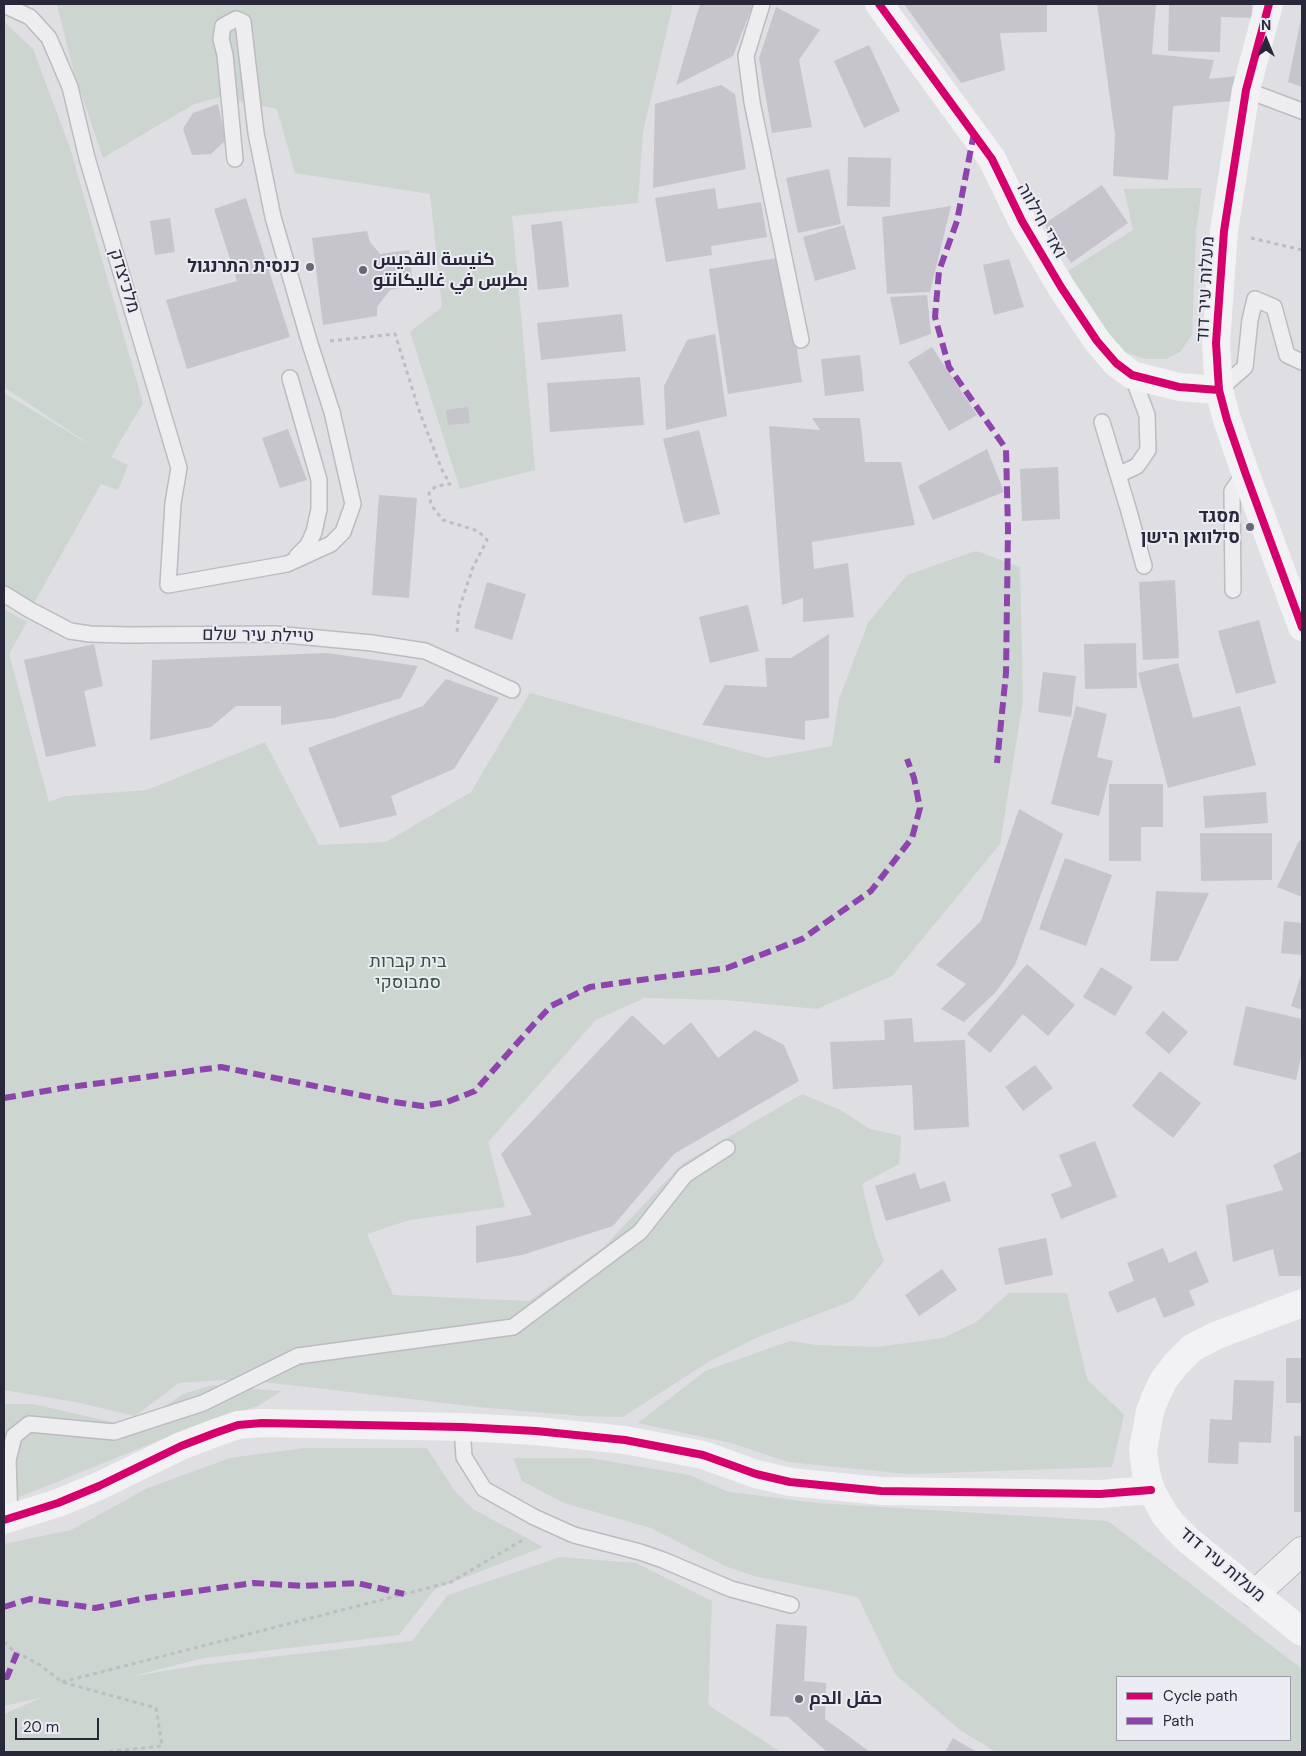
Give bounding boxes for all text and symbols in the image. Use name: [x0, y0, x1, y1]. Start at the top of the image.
north arrow: [1241, 15, 1291, 65]
text: N: [1261, 16, 1271, 34]
street label: ואדי חילווה: [1011, 179, 1071, 263]
street label: מעלות עיר דוד: [1192, 236, 1220, 342]
street label: מלכיצדק: [104, 246, 144, 316]
place label: كنيسة القديس بطرس في غاليكانتو: [373, 249, 528, 292]
place label: כנסית התרנגול: [187, 256, 300, 278]
marker: כנסית התרנגול: [304, 261, 316, 273]
marker: كنيسة القديس بطرس في غاليكانتو: [357, 264, 369, 276]
place label: מסגד סילוואן הישן: [1141, 506, 1240, 548]
marker: מסגד סילוואן הישן: [1244, 521, 1256, 533]
street label: טיילת עיר שלם: [202, 624, 314, 648]
park label: בית קברות סמבוסקי: [370, 951, 446, 994]
street label: מעלות עיר דוד: [1174, 1523, 1270, 1607]
legend: [1116, 1676, 1291, 1741]
text: Cycle path: [1163, 1686, 1238, 1706]
place label: حقل الدم: [809, 1688, 882, 1710]
marker: حقل الدم: [793, 1693, 805, 1705]
scale bar: [18, 1708, 101, 1740]
text: Path: [1163, 1711, 1194, 1731]
text: 20 m: [23, 1717, 59, 1737]

